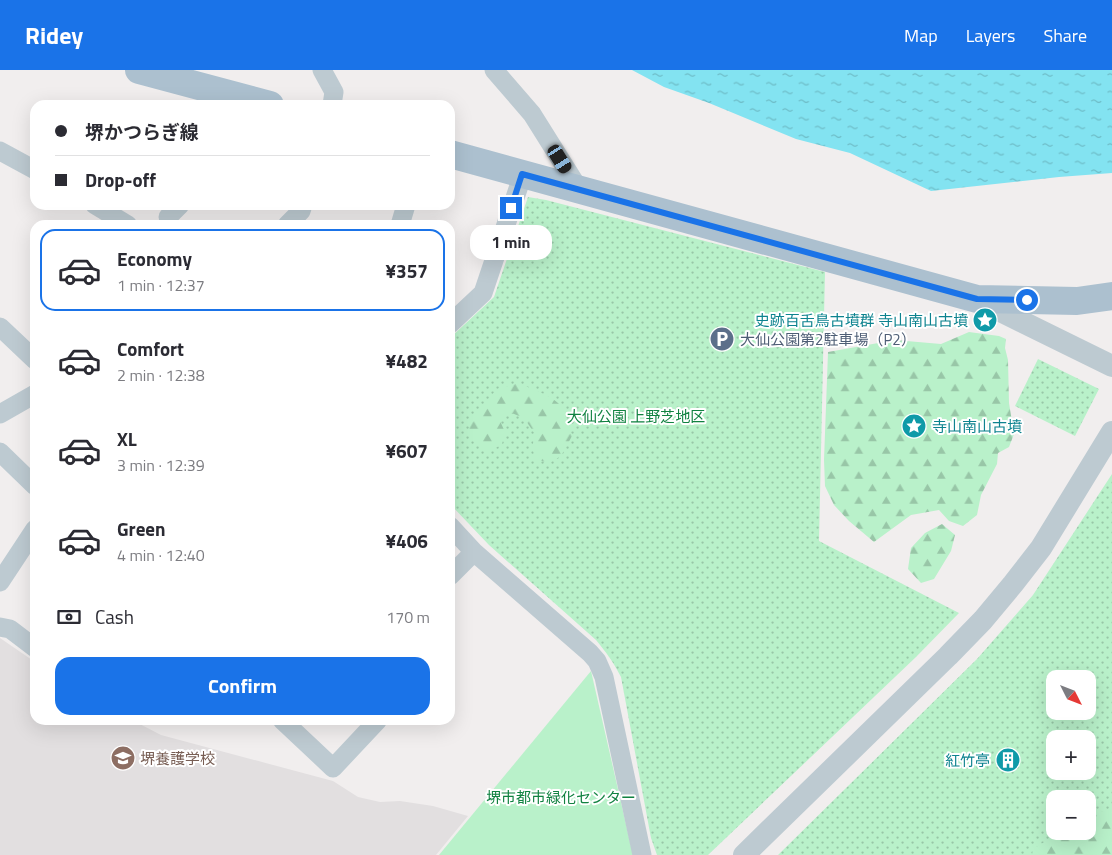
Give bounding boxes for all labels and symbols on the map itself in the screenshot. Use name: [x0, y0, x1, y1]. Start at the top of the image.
car: [545, 142, 574, 176]
route end: [500, 197, 522, 219]
callout: 1 min: [470, 226, 552, 260]
route start: [1016, 289, 1038, 311]
place icon: 史跡百舌鳥古墳群 寺山南山古墳: [972, 307, 998, 333]
place label: 史跡百舌鳥古墳群 寺山南山古墳: [755, 309, 968, 332]
parking icon: 大仙公園第2駐車場（P2）: [709, 326, 735, 352]
place label: 大仙公園第2駐車場（P2）: [740, 328, 916, 351]
park label: 大仙公園 上野芝地区: [567, 405, 705, 428]
place icon: 寺山南山古墳: [901, 413, 927, 439]
place label: 寺山南山古墳: [932, 415, 1022, 438]
north arrow: [1046, 670, 1096, 720]
school or university icon: 堺養護学校: [110, 745, 136, 771]
place label: 堺養護学校: [140, 747, 215, 770]
building icon: 紅竹亭: [995, 747, 1021, 773]
place label: 紅竹亭: [945, 749, 990, 772]
park label: 堺市都市緑化センター: [486, 786, 636, 809]

